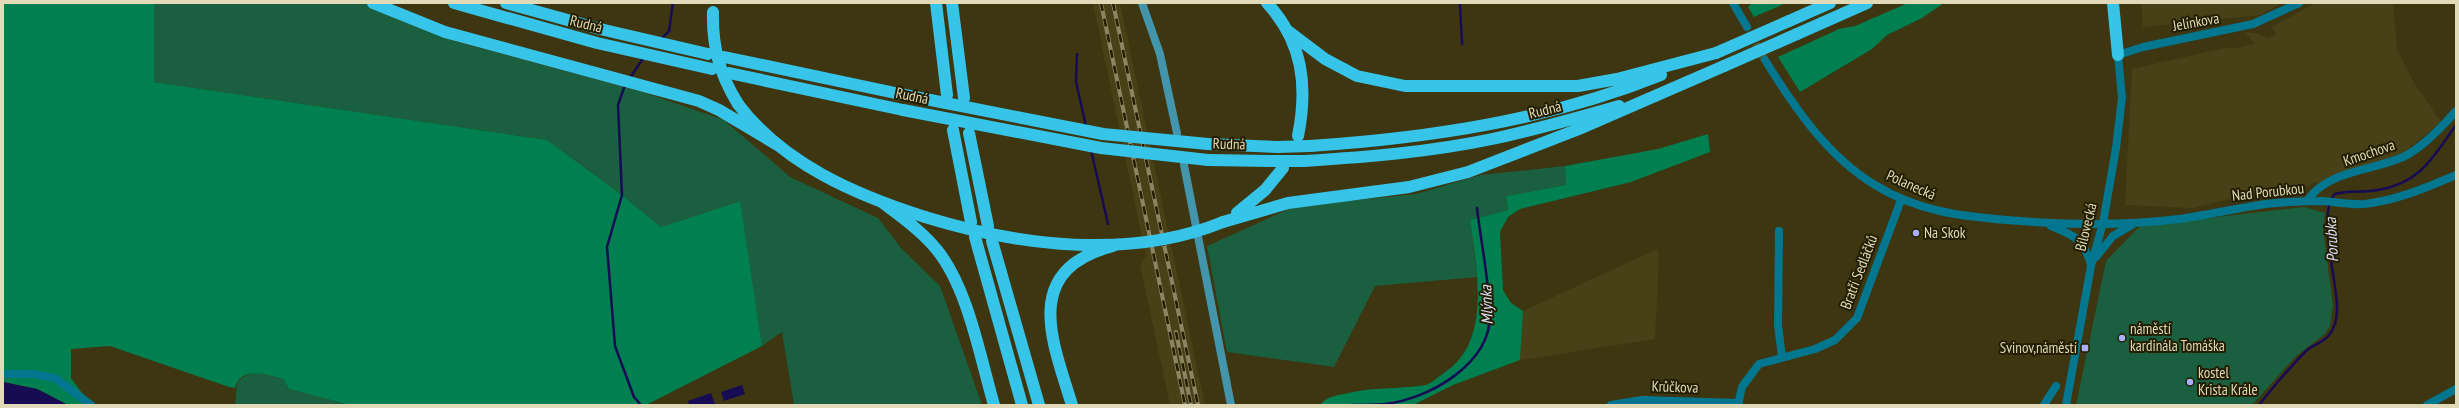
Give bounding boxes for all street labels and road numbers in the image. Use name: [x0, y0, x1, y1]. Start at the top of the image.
street label: Jelínkova: [2170, 8, 2221, 35]
street label: Rudná: [568, 10, 604, 37]
street label: Rudná: [894, 83, 930, 108]
street label: Rudná: [1527, 96, 1563, 123]
street label: Rudná: [1212, 133, 1246, 154]
street label: Kmochova: [2340, 135, 2397, 170]
street label: Polanecká: [1884, 165, 1939, 204]
street label: Nad Porubkou: [2231, 178, 2305, 205]
street label: Bílovecká: [2070, 201, 2101, 253]
street label: Bratří Sedláčků: [1836, 232, 1881, 312]
street label: Krůčkova: [1651, 376, 1699, 397]

